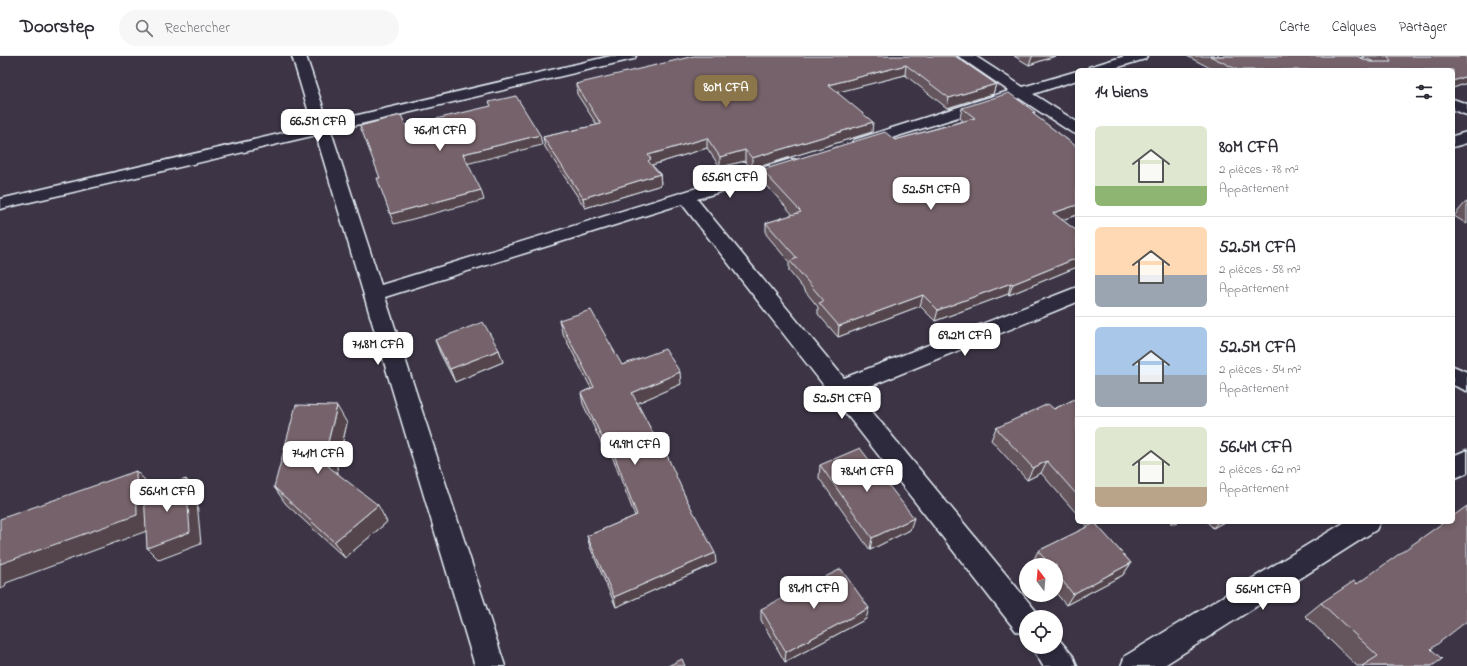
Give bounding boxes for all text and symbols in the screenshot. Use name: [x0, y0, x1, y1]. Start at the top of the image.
search box: [119, 10, 399, 46]
text: Doorstep: [20, 14, 95, 41]
icon: search: [133, 17, 155, 39]
text: Rechercher: [165, 17, 230, 39]
text: Carte: [1279, 17, 1310, 38]
text: Calques: [1332, 17, 1377, 38]
text: Partager: [1399, 17, 1447, 38]
pin: 80M CFA: [689, 75, 763, 109]
text: 80M CFA: [703, 78, 749, 97]
text: 14 biens: [1095, 80, 1148, 105]
icon: filters: [1413, 81, 1435, 103]
pin: 66.5M CFA: [272, 109, 364, 143]
text: 66.5M CFA: [290, 112, 346, 131]
pin: 76.1M CFA: [394, 118, 486, 152]
text: 76.1M CFA: [414, 121, 466, 140]
text: 80M CFA: [1219, 135, 1278, 160]
icon: home: [1127, 142, 1175, 190]
text: 2 pièces · 78 m²: [1219, 160, 1299, 179]
pin: 65.6M CFA: [684, 165, 776, 199]
text: 65.6M CFA: [702, 168, 758, 187]
pin: 52.5M CFA: [885, 177, 977, 211]
text: Appartement: [1219, 179, 1289, 198]
text: 52.5M CFA: [902, 180, 960, 199]
text: 52.5M CFA: [1219, 235, 1296, 260]
icon: home: [1127, 243, 1175, 291]
text: 2 pièces · 58 m²: [1219, 260, 1301, 279]
text: Appartement: [1219, 279, 1289, 298]
pin: 69.2M CFA: [919, 323, 1011, 357]
text: 69.2M CFA: [938, 326, 992, 345]
pin: 71.8M CFA: [332, 332, 424, 366]
text: 71.8M CFA: [352, 335, 404, 354]
text: 52.5M CFA: [1219, 335, 1296, 360]
icon: home: [1127, 343, 1175, 391]
text: 2 pièces · 54 m²: [1219, 360, 1301, 379]
text: Appartement: [1219, 379, 1289, 398]
pin: 52.5M CFA: [796, 386, 888, 420]
text: 52.5M CFA: [813, 389, 871, 408]
pin: 49.9M CFA: [589, 432, 681, 466]
text: 49.9M CFA: [610, 435, 660, 454]
text: 56.4M CFA: [1219, 435, 1292, 460]
pin: 74.1M CFA: [272, 441, 364, 475]
icon: home: [1127, 443, 1175, 491]
text: 74.1M CFA: [292, 444, 344, 463]
pin: 78.4M CFA: [821, 459, 913, 493]
text: 2 pièces · 62 m²: [1219, 460, 1301, 479]
text: 78.4M CFA: [841, 462, 893, 481]
pin: 56.4M CFA: [121, 479, 213, 513]
text: Appartement: [1219, 479, 1289, 498]
text: 56.4M CFA: [139, 482, 195, 501]
north arrow: [1019, 558, 1063, 602]
map controls: [1019, 558, 1063, 654]
pin: 89.1M CFA: [768, 576, 860, 610]
pin: 56.4M CFA: [1217, 577, 1309, 611]
text: 89.1M CFA: [789, 579, 839, 598]
text: 56.4M CFA: [1235, 580, 1291, 599]
button: locate: [1019, 610, 1063, 654]

